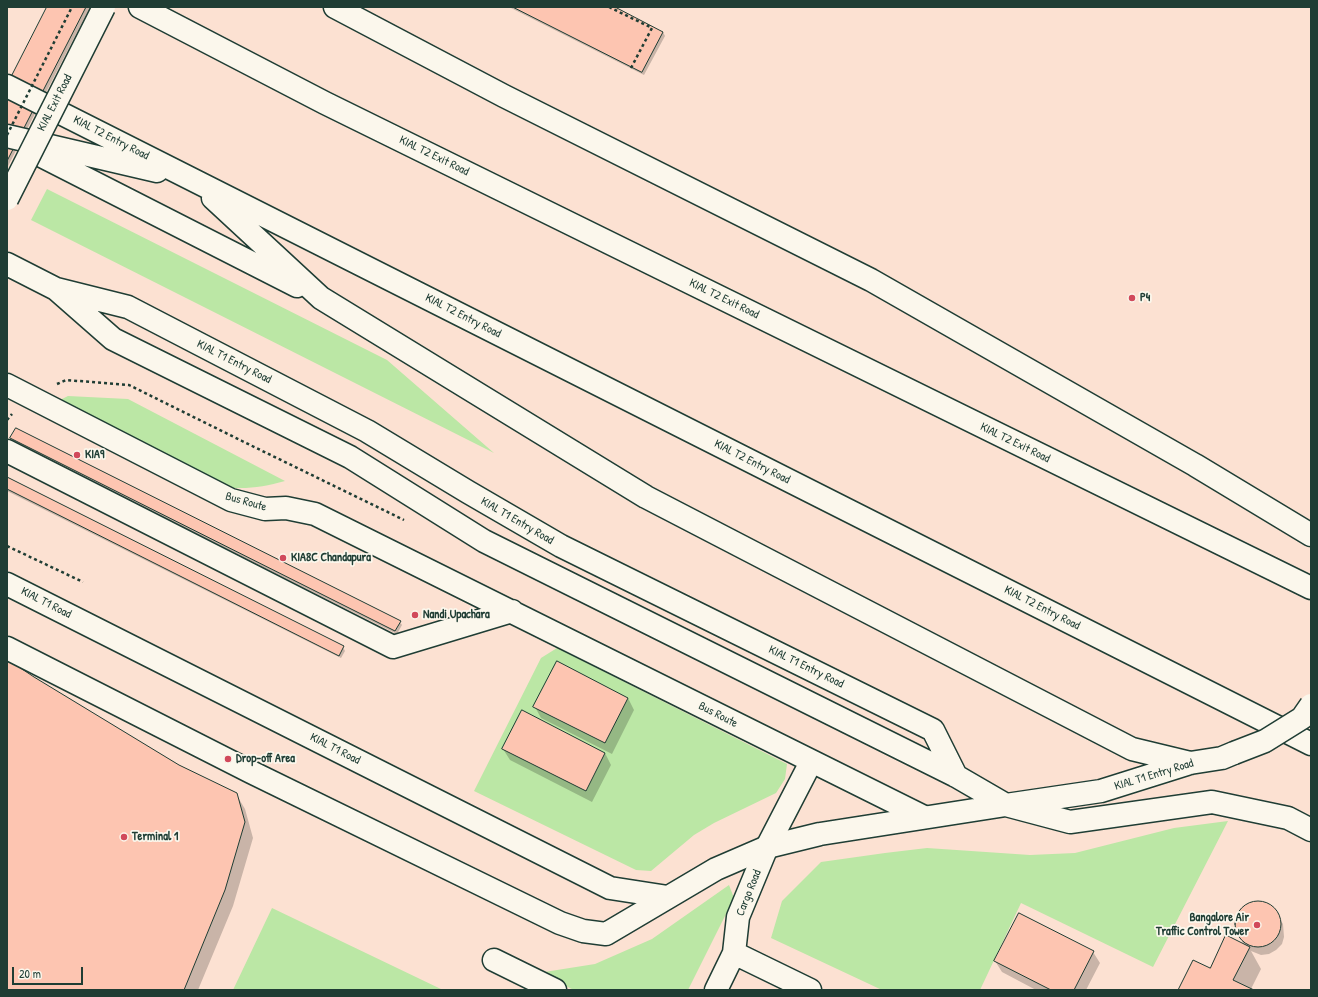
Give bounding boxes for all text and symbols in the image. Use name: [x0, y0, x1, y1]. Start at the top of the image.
street label: KIAL Exit Road: [34, 72, 76, 134]
street label: KIAL T2 Entry Road: [71, 113, 151, 163]
street label: KIAL T2 Exit Road: [397, 133, 471, 179]
street label: KIAL T2 Exit Road: [687, 276, 761, 322]
street label: KIAL T2 Entry Road: [423, 291, 503, 341]
place label: P4: [1140, 291, 1150, 305]
marker: P4: [1127, 293, 1137, 303]
street label: KIAL T1 Entry Road: [194, 337, 274, 387]
street label: KIAL T2 Exit Road: [978, 420, 1052, 466]
street label: KIAL T2 Entry Road: [712, 437, 792, 487]
place label: KIA9: [85, 448, 104, 462]
marker: KIA9: [72, 450, 82, 460]
street label: Bus Route: [224, 489, 268, 515]
street label: KIAL T1 Entry Road: [478, 494, 556, 548]
place label: KIA8C Chandapura: [291, 551, 371, 565]
marker: KIA8C Chandapura: [278, 553, 288, 563]
street label: KIAL T2 Entry Road: [1002, 583, 1082, 633]
street label: KIAL T1 Road: [18, 584, 74, 622]
place label: Nandi Upachara: [423, 608, 490, 622]
marker: Nandi Upachara: [410, 610, 420, 620]
street label: KIAL T1 Entry Road: [766, 643, 846, 691]
street label: Bus Route: [696, 699, 740, 731]
street label: KIAL T1 Road: [307, 730, 363, 768]
place label: Drop-off Area: [236, 752, 295, 766]
marker: Drop-off Area: [223, 754, 233, 764]
street label: KIAL T1 Entry Road: [1113, 756, 1195, 794]
place label: Terminal 1: [132, 830, 178, 844]
marker: Terminal 1: [119, 832, 129, 842]
street label: Cargo Road: [733, 868, 765, 918]
place label: Bangalore Air Traffic Control Tower: [1156, 911, 1249, 939]
marker: Bangalore Air Traffic Control Tower: [1252, 920, 1262, 930]
scale bar: [14, 959, 85, 985]
text: 20 m: [19, 965, 41, 982]

